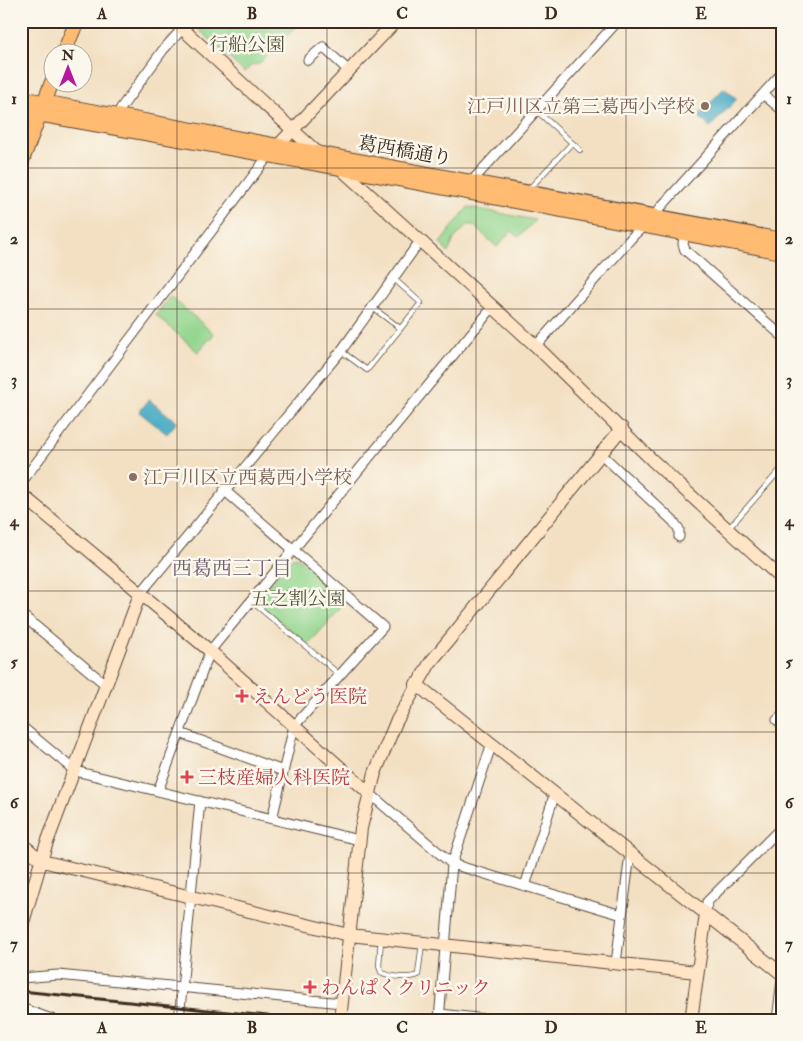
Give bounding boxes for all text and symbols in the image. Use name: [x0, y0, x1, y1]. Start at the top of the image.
text: A: [96, 4, 108, 24]
text: B: [247, 4, 257, 24]
text: C: [396, 4, 408, 24]
text: D: [544, 4, 558, 24]
text: E: [695, 4, 707, 24]
park label: 行船公園: [209, 33, 285, 57]
north arrow: [42, 42, 92, 92]
text: N: [61, 47, 75, 64]
text: 1: [11, 89, 17, 109]
text: 1: [786, 89, 792, 109]
place label: 江戸川区立第三葛西小学校: [467, 95, 695, 119]
marker: 江戸川区立第三葛西小学校: [699, 100, 711, 112]
street label: 葛西橋通り: [356, 131, 454, 171]
text: 2: [10, 229, 18, 249]
text: 2: [785, 229, 793, 249]
text: 3: [11, 370, 17, 390]
text: 3: [786, 370, 792, 390]
place label: 江戸川区立西葛西小学校: [143, 466, 352, 490]
marker: 江戸川区立西葛西小学校: [127, 471, 139, 483]
text: 4: [9, 511, 20, 531]
text: 4: [784, 511, 795, 531]
district label: 西葛西三丁目: [172, 556, 292, 581]
park label: 五之割公園: [250, 587, 346, 611]
text: 5: [10, 652, 18, 672]
text: 5: [785, 652, 793, 672]
place label: えんどう医院: [253, 685, 367, 709]
marker: えんどう医院: [235, 689, 249, 703]
place label: 三枝産婦人科医院: [198, 766, 350, 790]
marker: 三枝産婦人科医院: [180, 770, 194, 784]
text: 6: [10, 793, 20, 813]
text: 6: [785, 793, 795, 813]
text: 7: [10, 934, 18, 954]
text: 7: [785, 934, 793, 954]
place label: わんぱくクリニック: [321, 976, 491, 1000]
marker: わんぱくクリニック: [303, 980, 317, 994]
text: A: [96, 1018, 108, 1038]
text: B: [247, 1018, 257, 1038]
text: C: [396, 1018, 408, 1038]
text: D: [544, 1018, 558, 1038]
text: E: [695, 1018, 707, 1038]

